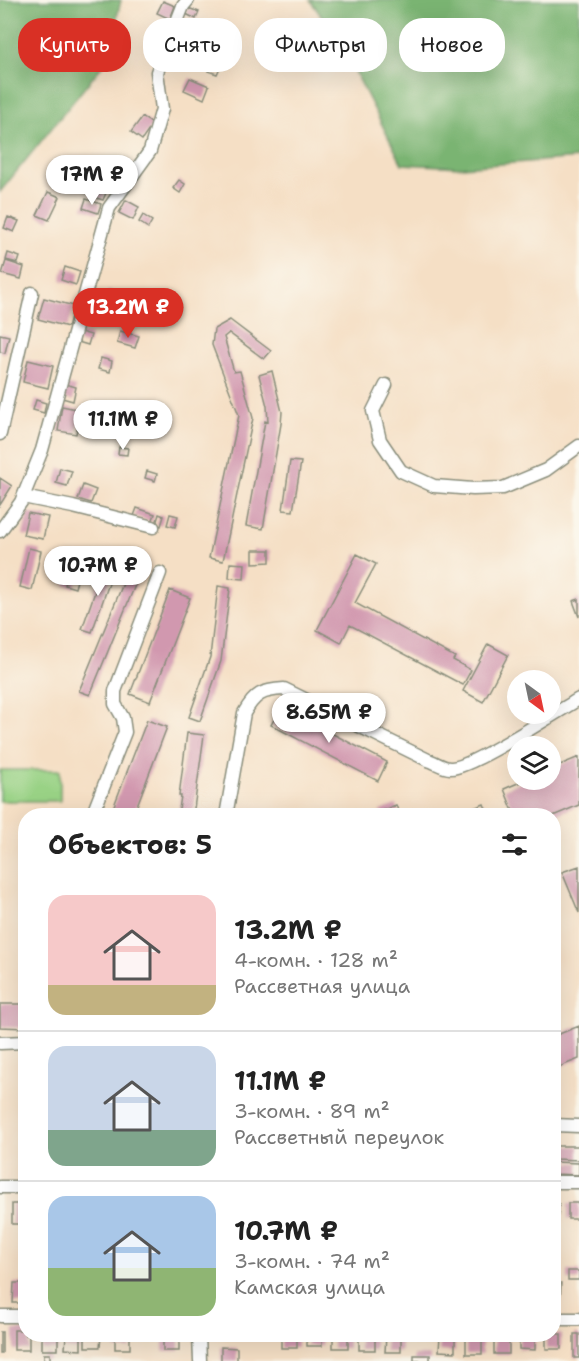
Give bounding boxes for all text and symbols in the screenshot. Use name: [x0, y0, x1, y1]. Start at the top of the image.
chip: Купить: [18, 18, 131, 72]
chip: Снять: [143, 18, 242, 72]
chip: Фильтры: [254, 18, 387, 72]
chip: Новое: [399, 18, 505, 72]
pin: 17M ₽: [50, 155, 134, 206]
text: 17M ₽: [60, 161, 124, 187]
pin: 13.2M ₽: [73, 288, 183, 339]
text: 13.2M ₽: [87, 294, 169, 320]
pin: 11.1M ₽: [68, 400, 178, 451]
text: 11.1M ₽: [87, 406, 159, 432]
pin: 10.7M ₽: [43, 546, 153, 597]
text: 10.7M ₽: [58, 552, 138, 578]
north arrow: [507, 670, 561, 724]
map controls: [507, 670, 561, 790]
pin: 8.65M ₽: [274, 693, 384, 744]
text: 8.65M ₽: [286, 699, 372, 725]
button: layers: [507, 736, 561, 790]
text: Объектов: 5: [48, 827, 212, 862]
icon: filters: [498, 828, 531, 861]
text: 13.2M ₽: [234, 912, 342, 947]
icon: home: [96, 919, 168, 991]
text: 4-комн. · 128 m²: [234, 947, 398, 973]
text: Рассветная улица: [234, 973, 410, 999]
text: 11.1M ₽: [234, 1063, 327, 1098]
icon: home: [96, 1070, 168, 1142]
text: 3-комн. · 89 m²: [234, 1098, 390, 1124]
text: Рассветный переулок: [234, 1124, 444, 1150]
text: 10.7M ₽: [234, 1213, 338, 1248]
icon: home: [96, 1220, 168, 1292]
text: 3-комн. · 74 m²: [234, 1248, 390, 1274]
text: Камская улица: [234, 1274, 385, 1300]

